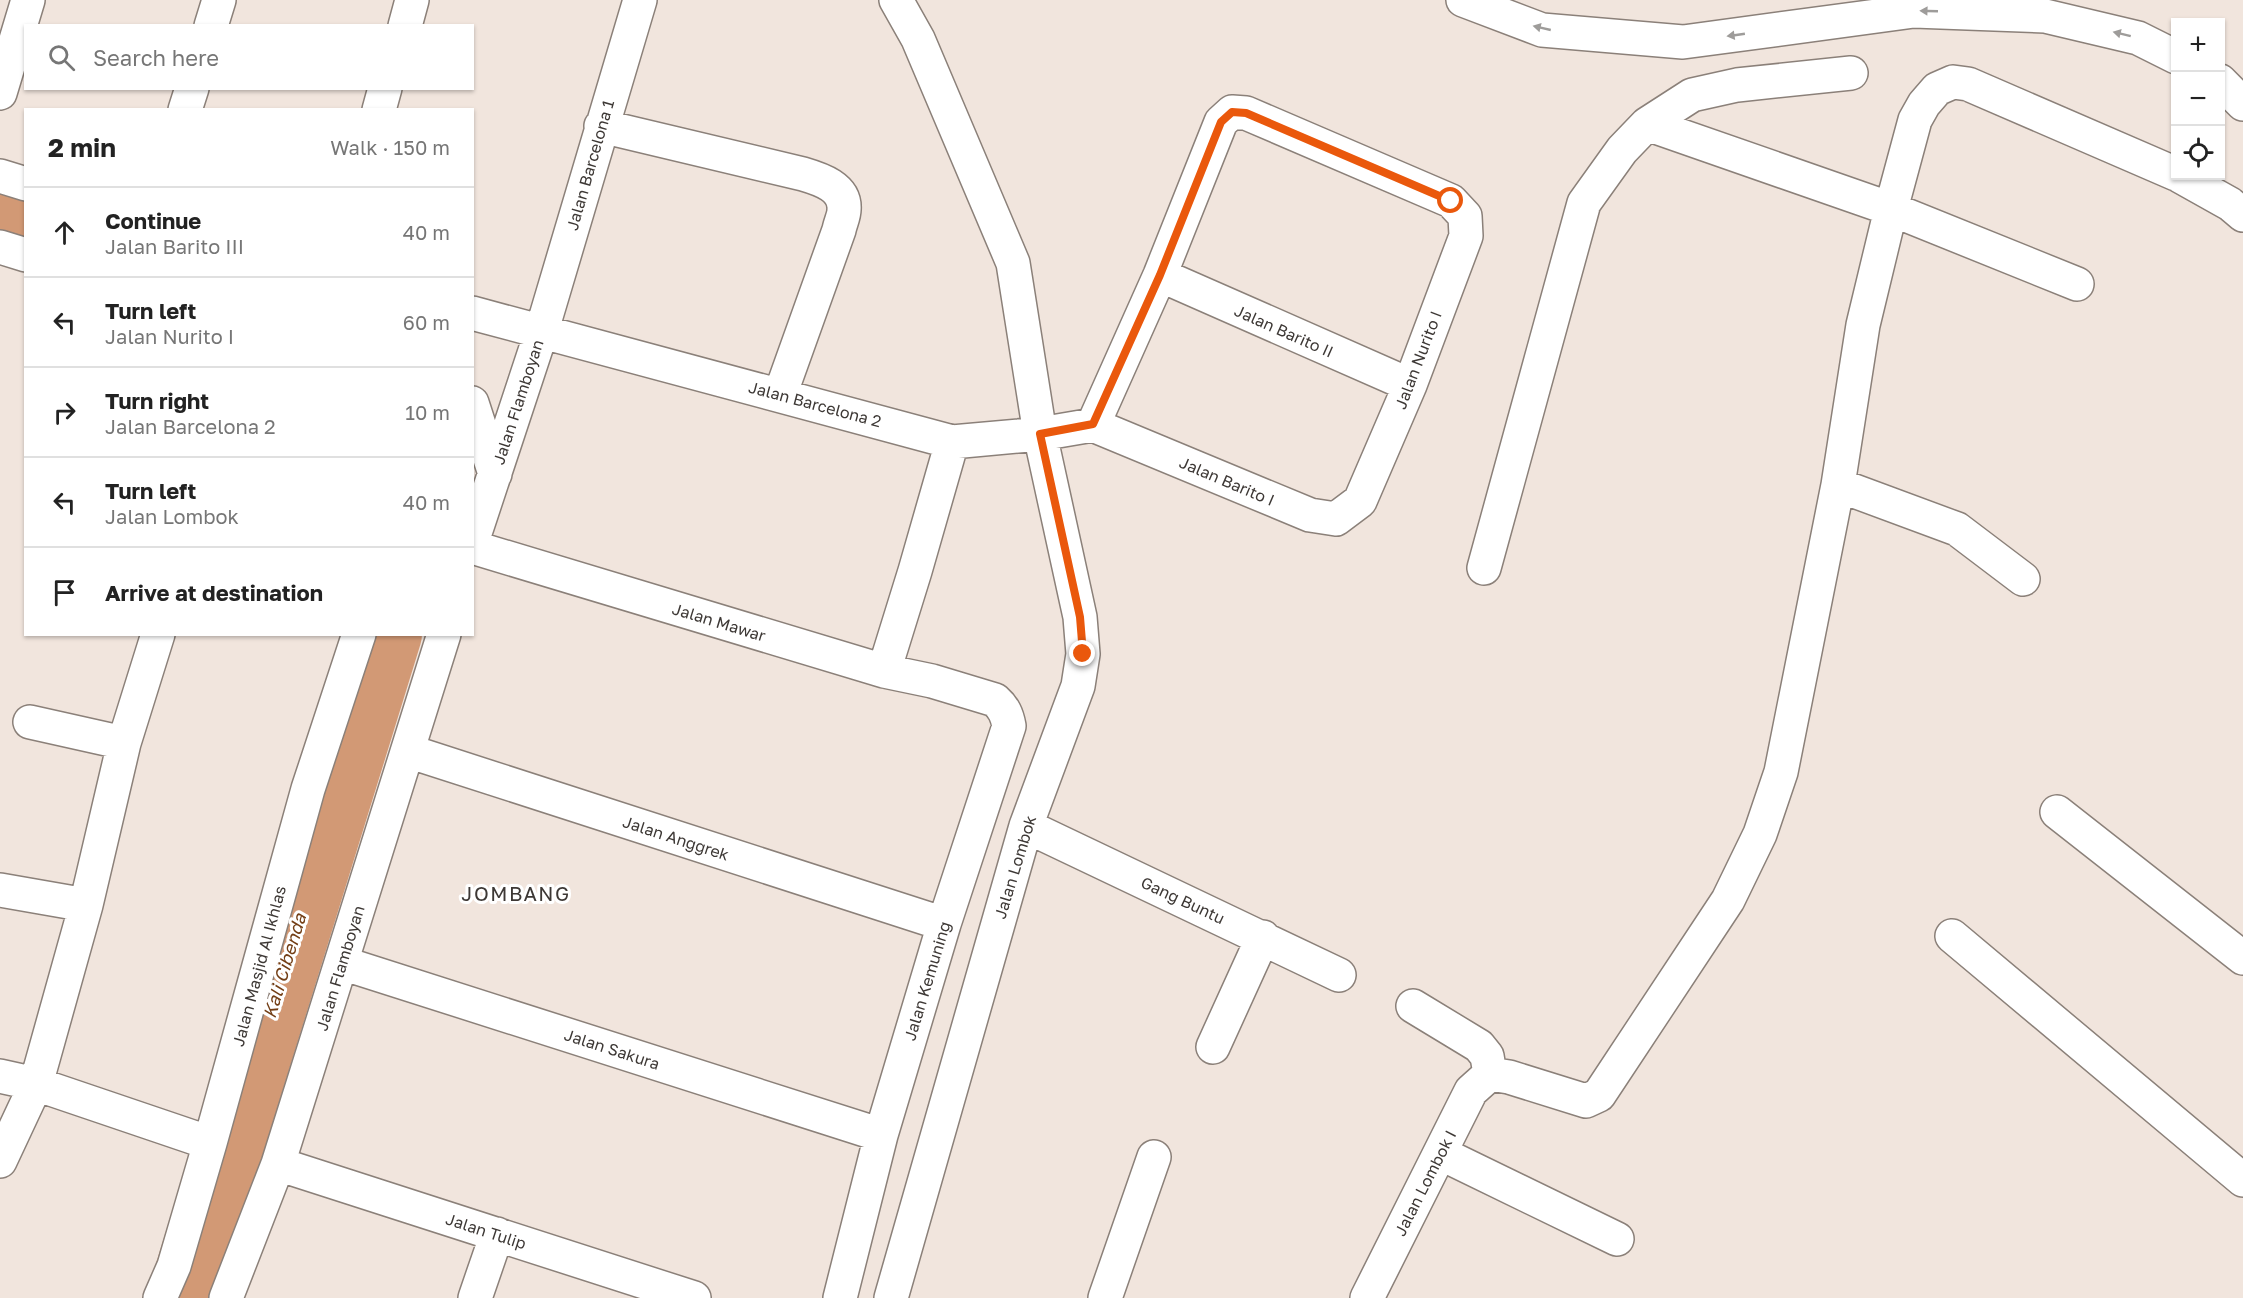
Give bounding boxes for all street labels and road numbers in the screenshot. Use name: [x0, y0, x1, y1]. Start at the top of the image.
street label: Jalan Barcelona 1: [562, 97, 618, 233]
street label: Jalan Barito II: [1231, 300, 1337, 362]
street label: Jalan Nurito I: [1390, 308, 1446, 412]
street label: Jalan Flamboyan: [488, 337, 548, 467]
street label: Jalan Barcelona 2: [746, 377, 884, 431]
street label: Jalan Barito I: [1176, 452, 1278, 510]
street label: Jalan Mawar: [670, 598, 768, 646]
street label: Jalan Anggrek: [620, 811, 732, 865]
street label: Jalan Lombok: [990, 813, 1040, 921]
street label: Gang Buntu: [1138, 872, 1228, 928]
street label: Jalan Masjid Al Ikhlas: [228, 883, 290, 1049]
street label: Jalan Flamboyan: [311, 903, 369, 1033]
street label: Jalan Kemuning: [899, 919, 955, 1043]
street label: Jalan Sakura: [562, 1024, 662, 1074]
street label: Jalan Lombok I: [1390, 1127, 1460, 1239]
street label: Jalan Tulip: [443, 1209, 529, 1253]

